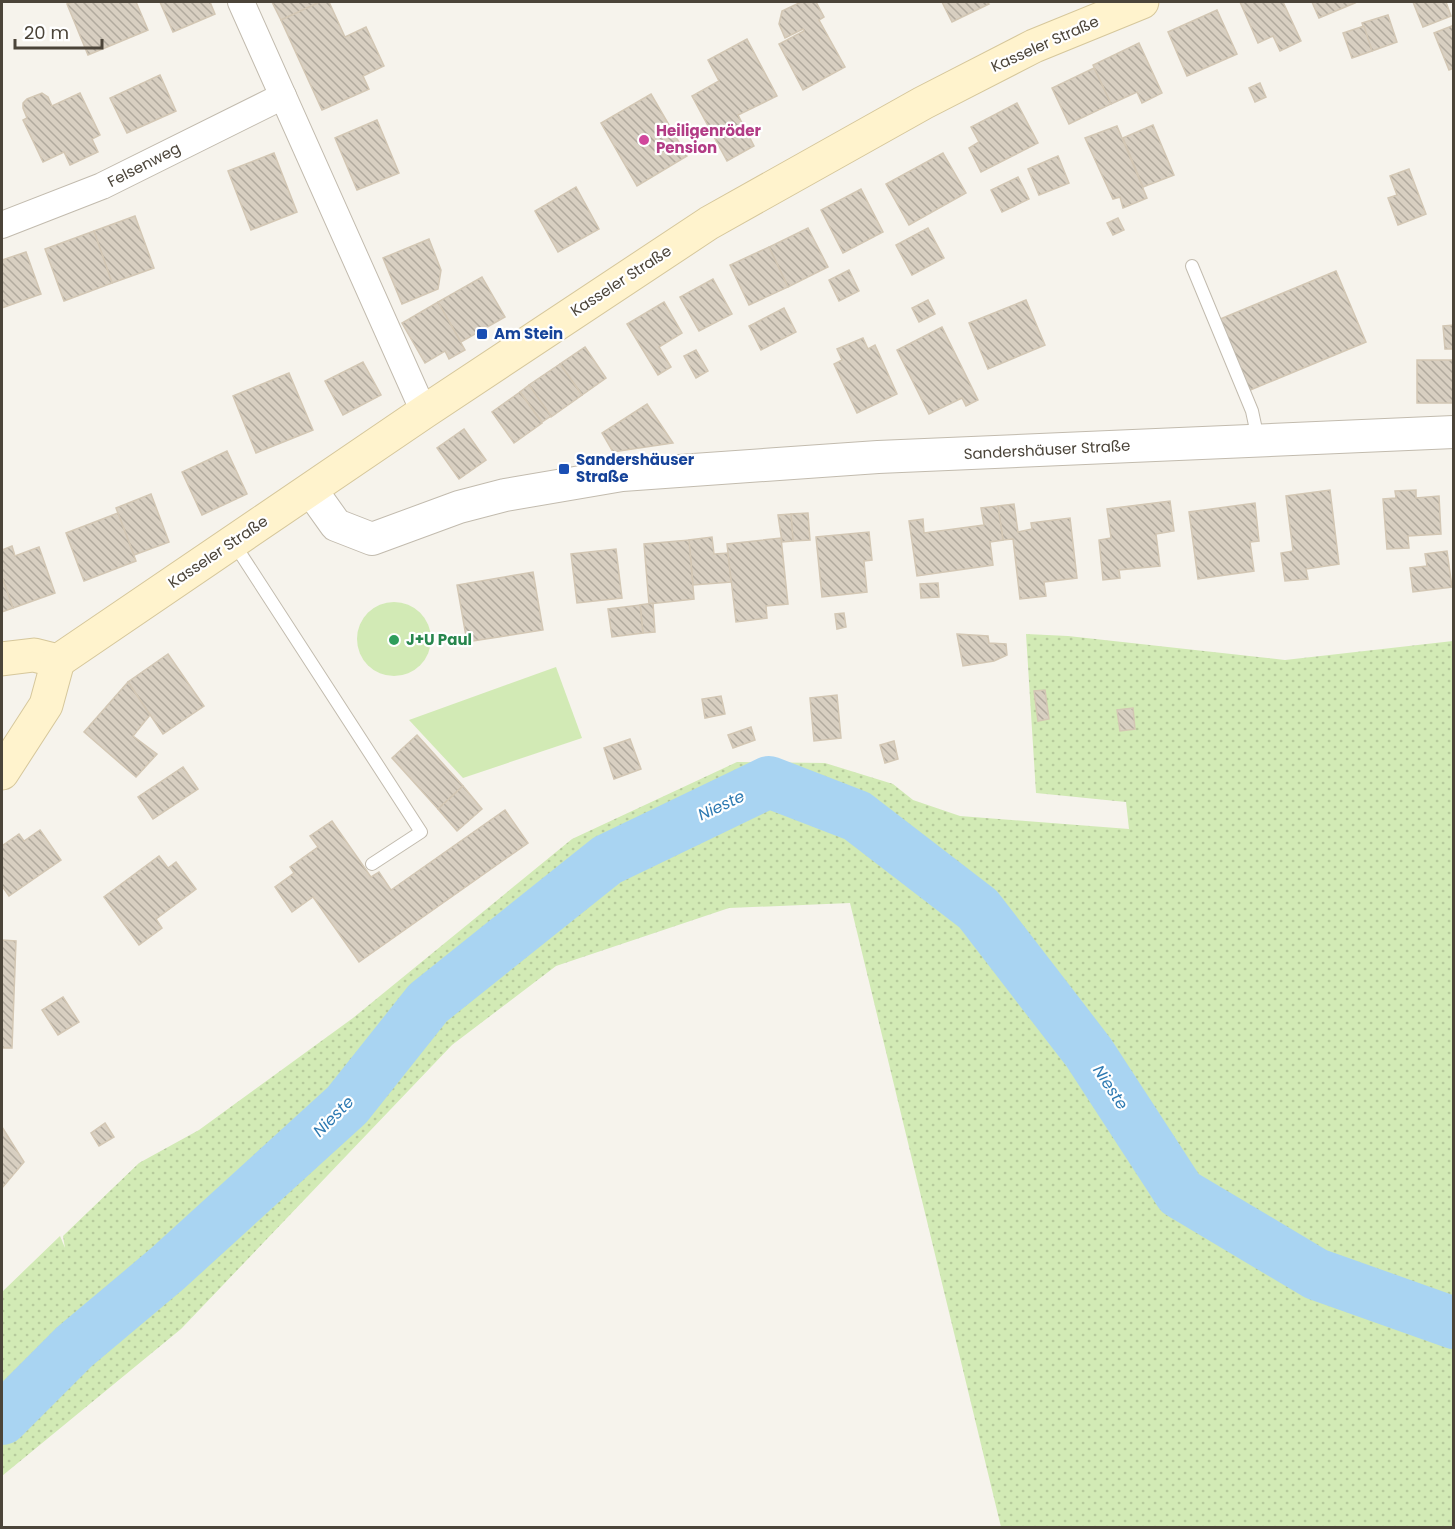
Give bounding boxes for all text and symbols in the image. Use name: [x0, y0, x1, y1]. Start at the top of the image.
street label: Kasseler Straße: [987, 10, 1102, 77]
scale bar: [15, 12, 102, 50]
text: 20 m: [24, 20, 69, 45]
place label: Heiligenröder Pension: [656, 120, 761, 158]
marker: Heiligenröder Pension: [637, 133, 651, 147]
street label: Felsenweg: [104, 137, 184, 192]
street label: Kasseler Straße: [566, 240, 675, 321]
place label: Am Stein: [494, 323, 563, 344]
marker: Am Stein: [475, 327, 489, 341]
street label: Sandershäuser Straße: [963, 435, 1131, 464]
place label: Sandershäuser Straße: [576, 449, 695, 487]
marker: Sandershäuser Straße: [557, 462, 571, 476]
street label: Kasseler Straße: [164, 510, 272, 593]
place label: J+U Paul: [406, 629, 472, 650]
marker: J+U Paul: [387, 633, 401, 647]
water label: Nieste: [694, 785, 748, 826]
water label: Nieste: [1088, 1060, 1134, 1114]
water label: Nieste: [308, 1091, 359, 1142]

